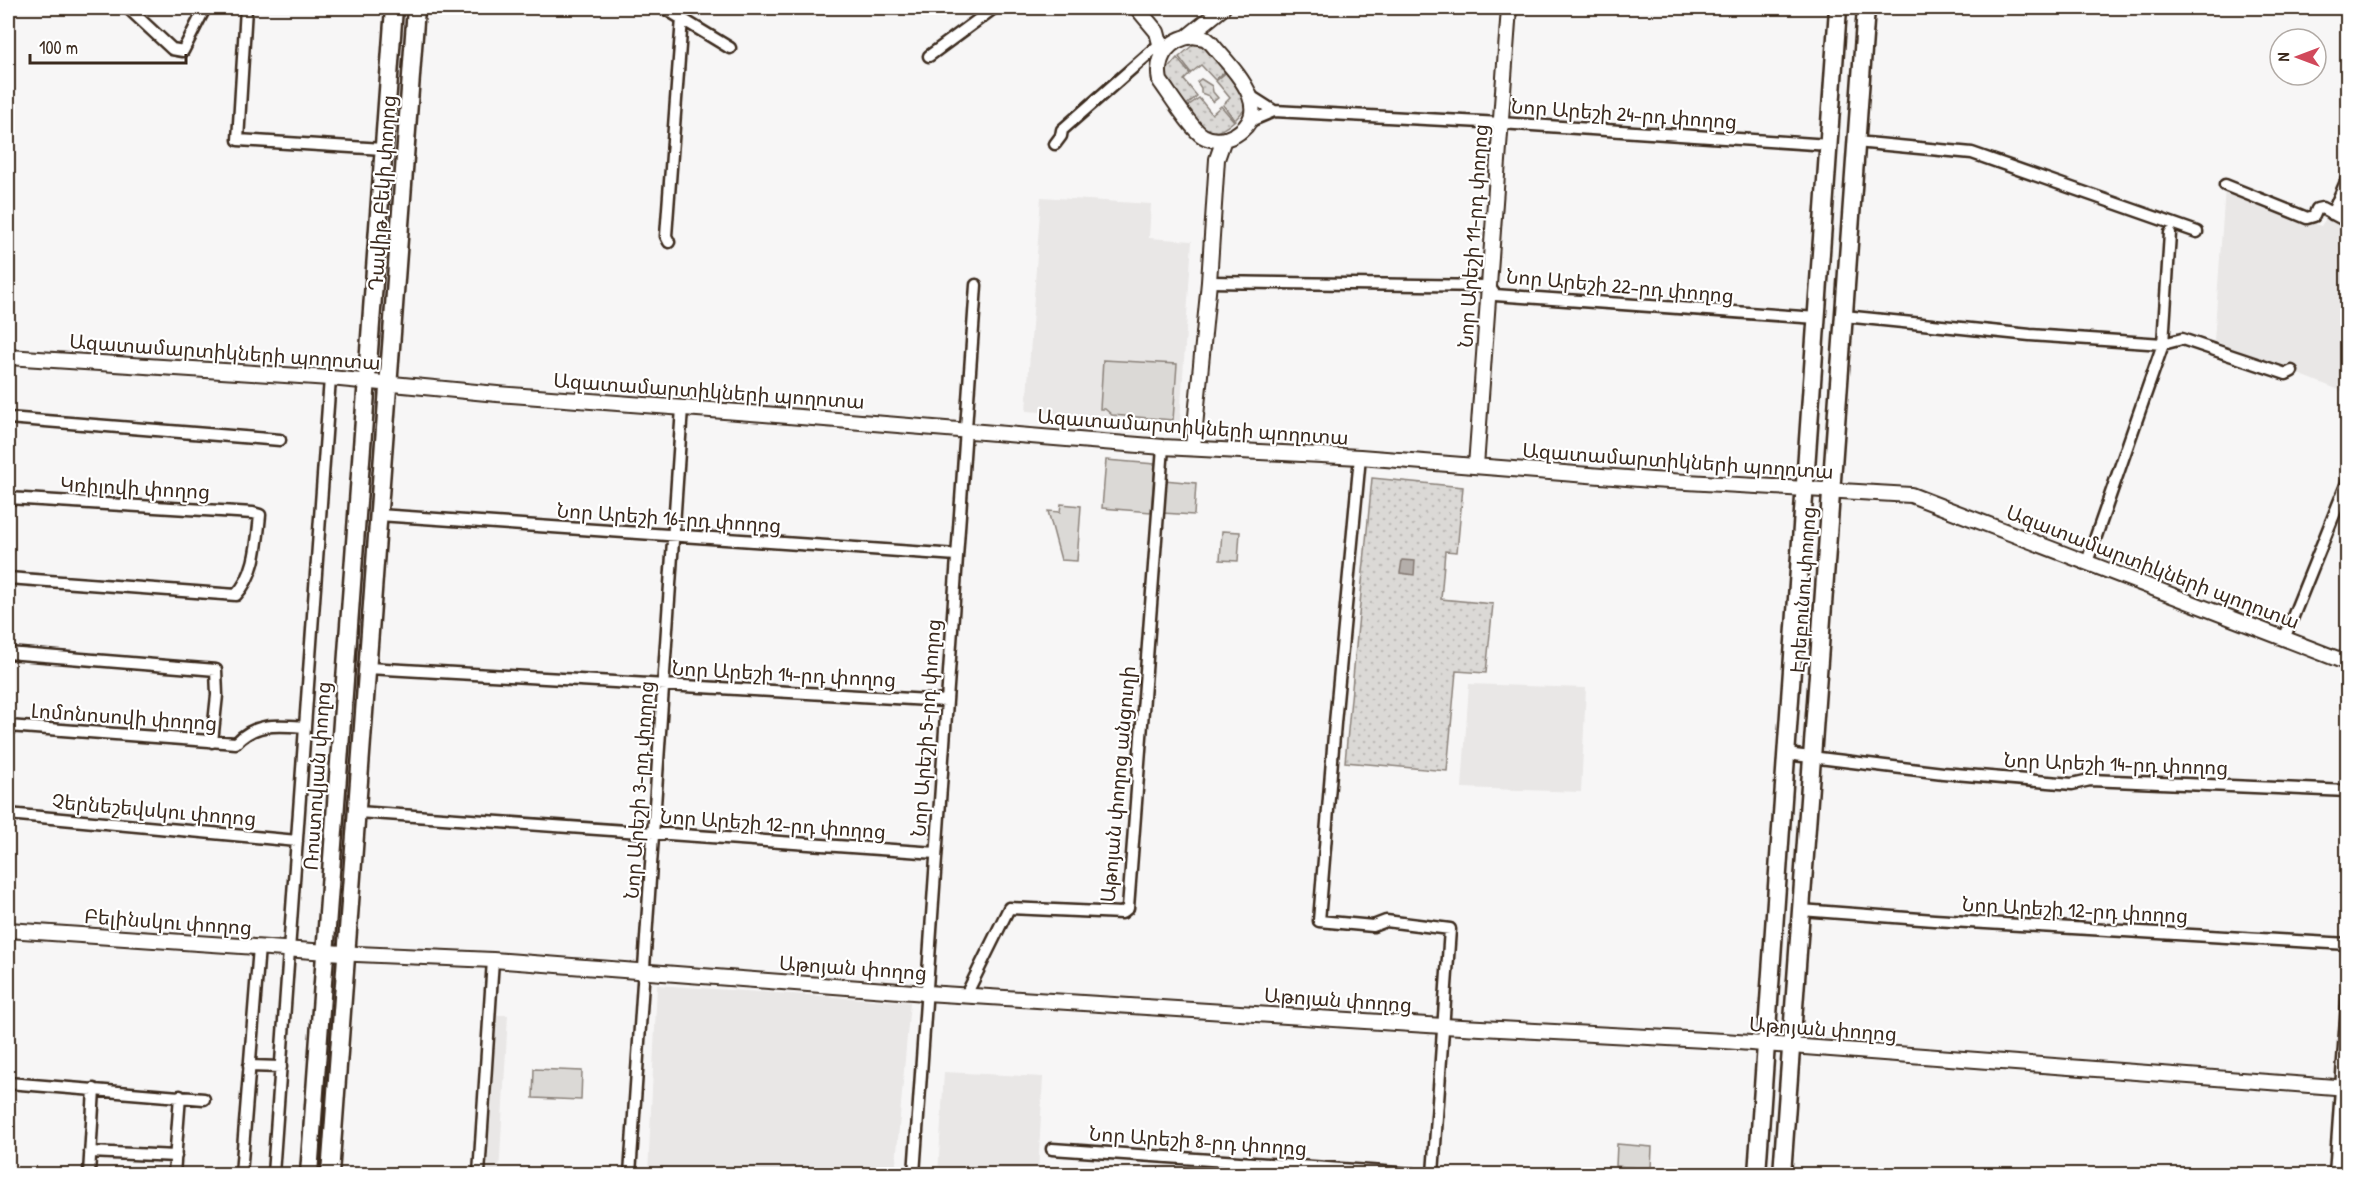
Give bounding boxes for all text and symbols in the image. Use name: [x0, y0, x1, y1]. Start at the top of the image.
scale bar: [30, 27, 186, 65]
north arrow: [2268, 27, 2328, 87]
text: 100 m: [39, 35, 78, 60]
text: N: [2272, 52, 2294, 61]
street label: Նոր Արեշի 24-րդ փողոց: [1510, 92, 1738, 135]
street label: Դավիթ Բեկի փողոց: [361, 94, 402, 292]
street label: Նոր Արեշի 11-րդ փողոց: [1451, 123, 1494, 349]
street label: Նոր Արեշի 22-րդ փողոց: [1505, 262, 1735, 309]
street label: Ազատամարտիկների պողոտա: [68, 327, 382, 376]
street label: Ազատամարտիկների պողոտա: [552, 366, 866, 415]
street label: Ազատամարտիկների պողոտա: [1036, 402, 1350, 451]
street label: Ազատամարտիկների պողոտա: [1521, 436, 1835, 485]
street label: Կռիլովի փողոց: [59, 470, 211, 505]
street label: Նոր Արեշի 16-րդ փողոց: [556, 496, 782, 539]
street label: Ազատամարտիկների պողոտա: [2003, 498, 2304, 635]
street label: Էրեբունու փողոց: [1783, 506, 1822, 674]
street label: Նոր Արեշի 5-րդ փողոց: [904, 618, 947, 838]
street label: Նոր Արեշի 14-րդ փողոց: [671, 654, 897, 693]
street label: Աթոյան փողոց անցուղի: [1094, 664, 1141, 904]
street label: Նոր Արեշի 3-րդ փողոց: [617, 680, 660, 900]
street label: Ռոստովյան փողոց: [296, 681, 337, 871]
street label: Լոմոնոսովի փողոց: [30, 697, 218, 736]
street label: Նոր Արեշի 14-րդ փողոց: [2003, 746, 2229, 781]
street label: Չերնեշեվսկու փողոց: [51, 787, 257, 832]
street label: Նոր Արեշի 12-րդ փողոց: [659, 802, 887, 845]
street label: Նոր Արեշի 12-րդ փողոց: [1961, 890, 2189, 929]
street label: Բելինսկու փողոց: [83, 902, 253, 941]
street label: Աթոյան փողոց: [778, 949, 928, 986]
street label: Աթոյան փողոց: [1263, 981, 1413, 1018]
street label: Աթոյան փողոց: [1748, 1010, 1898, 1047]
street label: Նոր Արեշի 8-րդ փողոց: [1088, 1119, 1308, 1162]

